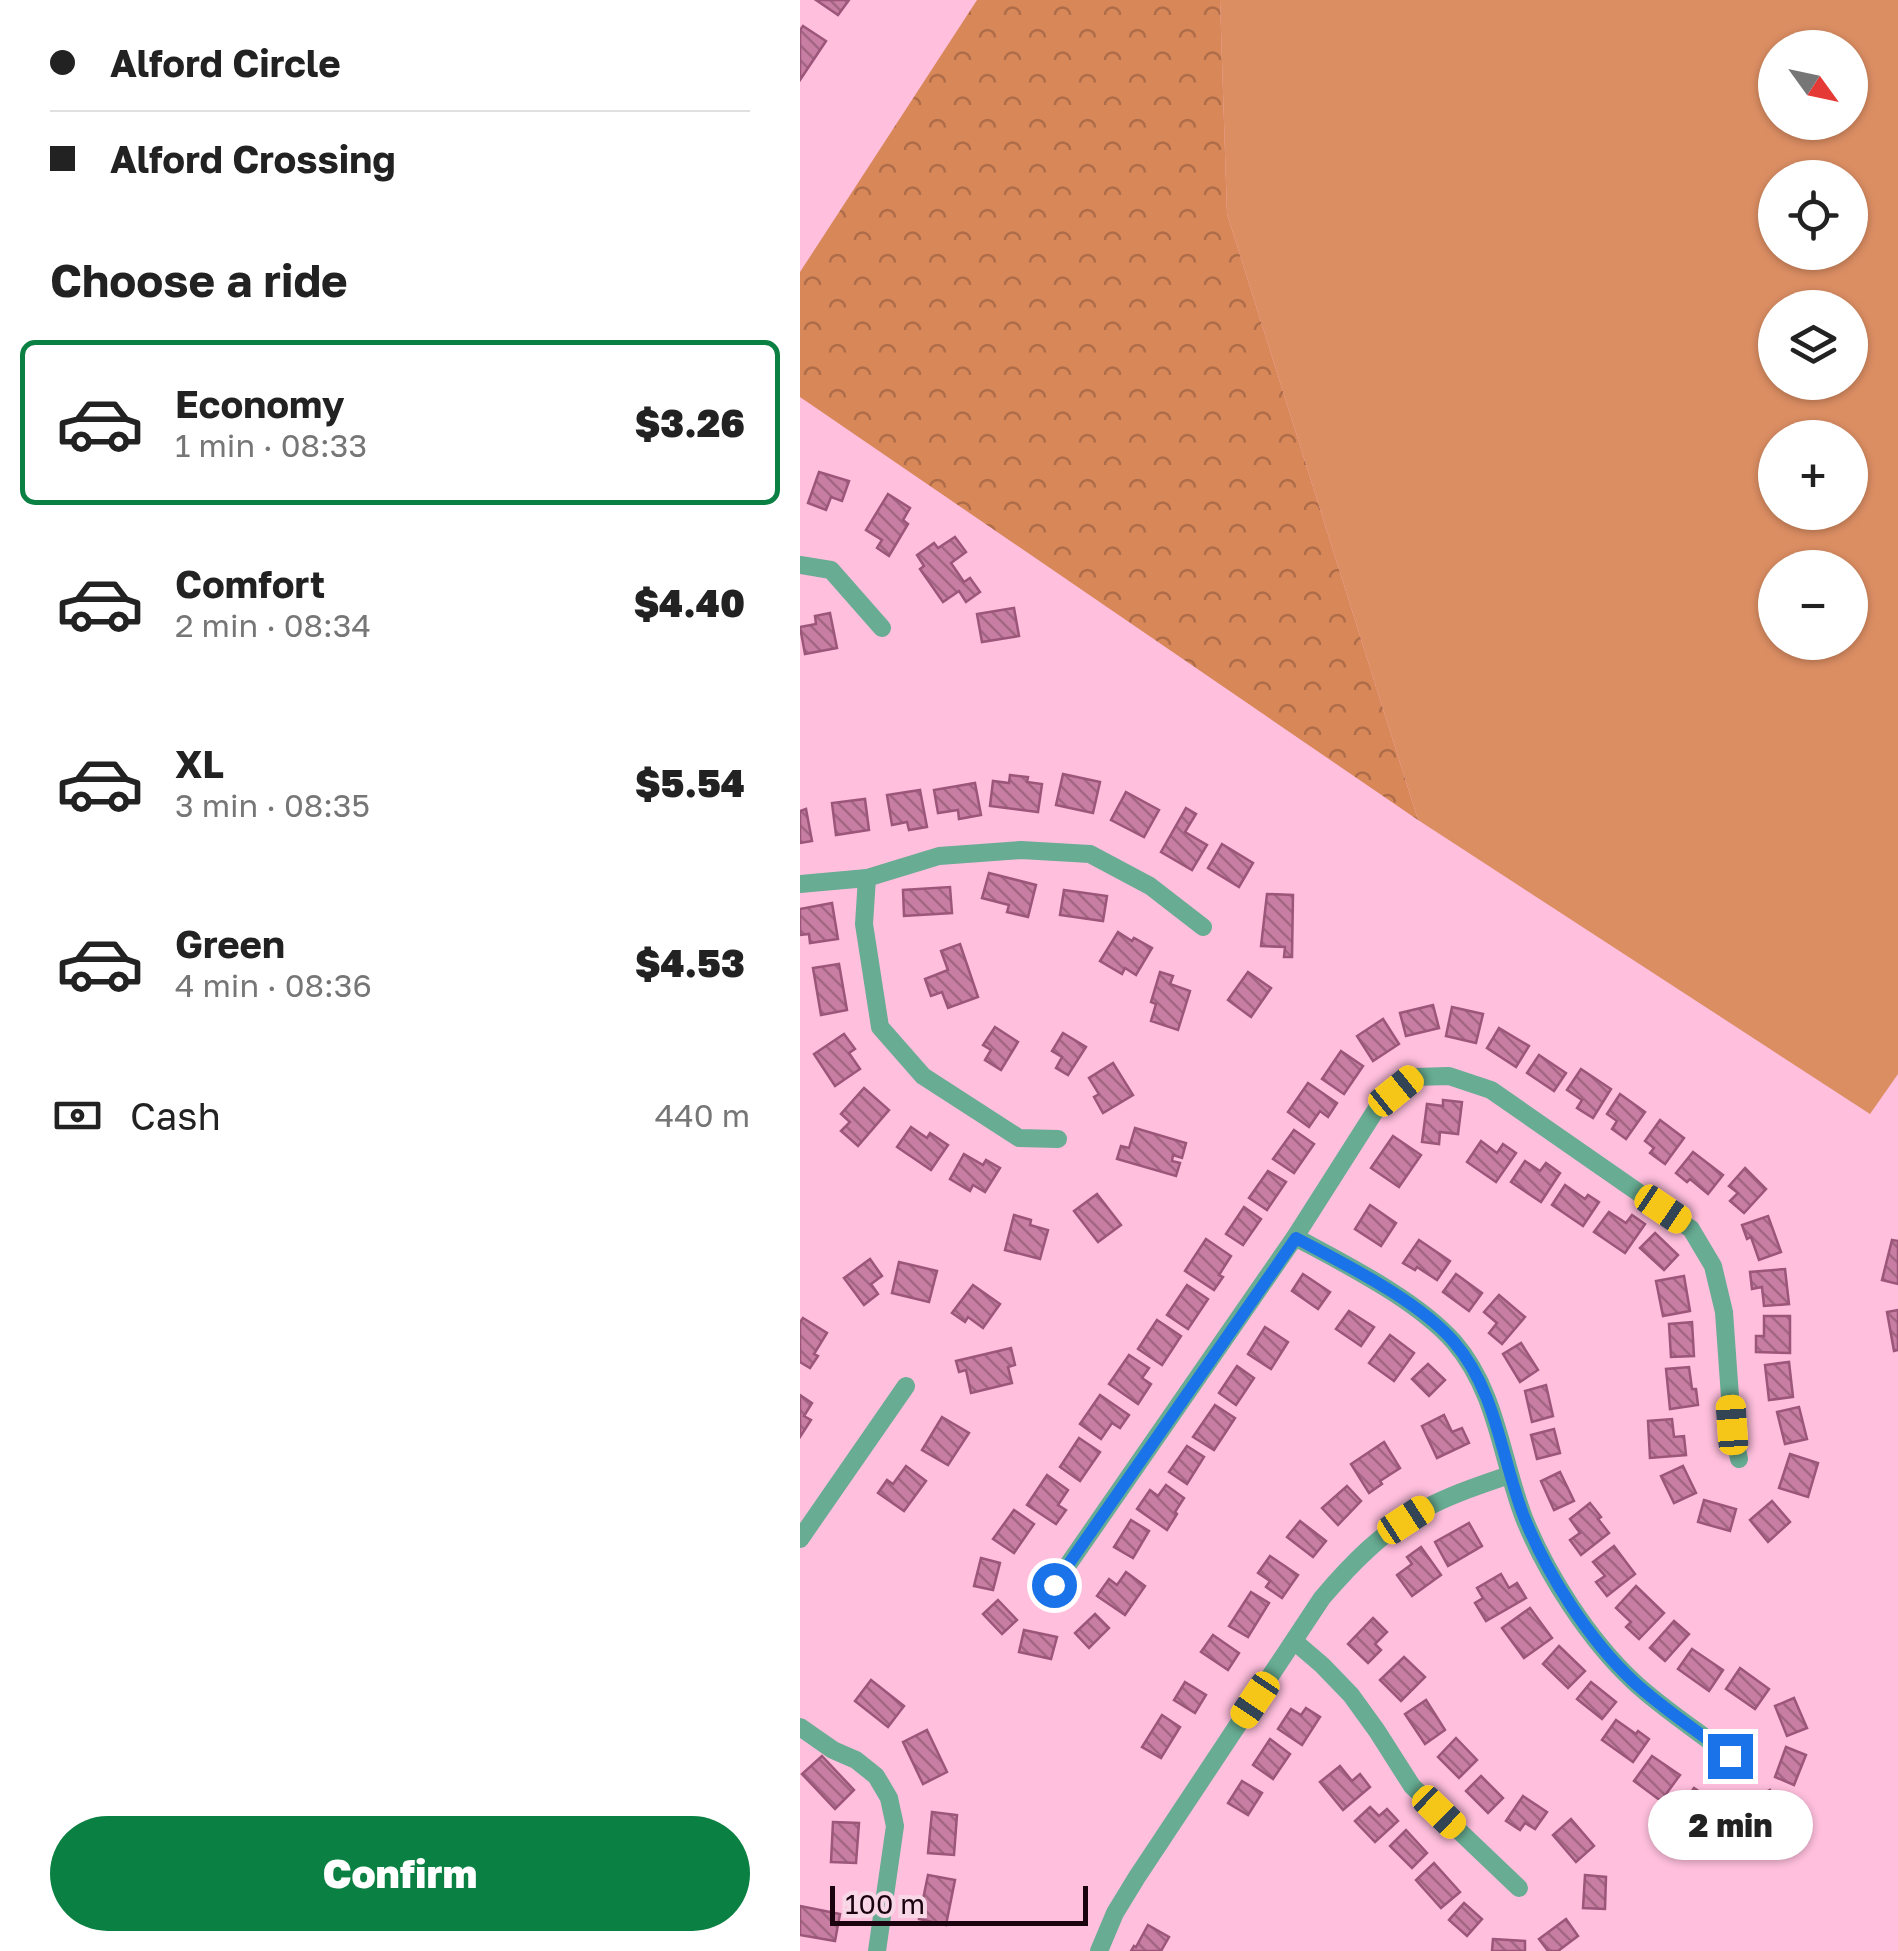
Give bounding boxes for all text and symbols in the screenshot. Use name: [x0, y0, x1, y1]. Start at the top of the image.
north arrow: [1758, 30, 1868, 140]
map controls: [1758, 30, 1868, 660]
text: Alford Circle: [110, 40, 341, 85]
text: Alford Crossing: [110, 136, 396, 181]
button: locate: [1758, 160, 1868, 270]
text: Choose a ride: [50, 253, 348, 307]
button: layers: [1758, 290, 1868, 400]
icon: car: [55, 378, 145, 468]
text: Economy: [175, 381, 344, 426]
text: $3.26: [635, 400, 745, 445]
button: +: [1758, 420, 1868, 530]
text: 1 min · 08:33: [175, 426, 367, 464]
button: −: [1758, 550, 1868, 660]
icon: car: [55, 558, 145, 648]
text: Comfort: [175, 561, 325, 606]
text: $4.40: [634, 580, 745, 625]
text: 2 min · 08:34: [175, 606, 371, 644]
icon: car: [55, 738, 145, 828]
text: XL: [175, 741, 224, 786]
text: $5.54: [635, 760, 745, 805]
text: 3 min · 08:35: [175, 786, 370, 824]
icon: car: [55, 918, 145, 1008]
text: Green: [175, 921, 285, 966]
text: $4.53: [635, 940, 745, 985]
text: 4 min · 08:36: [175, 966, 372, 1004]
car: [1363, 1060, 1429, 1122]
icon: cash: [50, 1088, 105, 1143]
text: Cash: [130, 1093, 221, 1138]
text: 440 m: [655, 1096, 750, 1134]
car: [1630, 1180, 1696, 1238]
car: [1715, 1394, 1749, 1456]
car: [1373, 1491, 1439, 1549]
route start: [1032, 1563, 1077, 1608]
car: [1226, 1667, 1284, 1733]
route end: [1708, 1734, 1753, 1779]
car: [1407, 1780, 1471, 1844]
callout: 2 min: [1648, 1791, 1812, 1861]
text: 2 min: [1688, 1806, 1773, 1844]
button: Confirm: [50, 1816, 750, 1931]
scale bar: [830, 1881, 1088, 1926]
text: 100 m: [845, 1887, 925, 1920]

